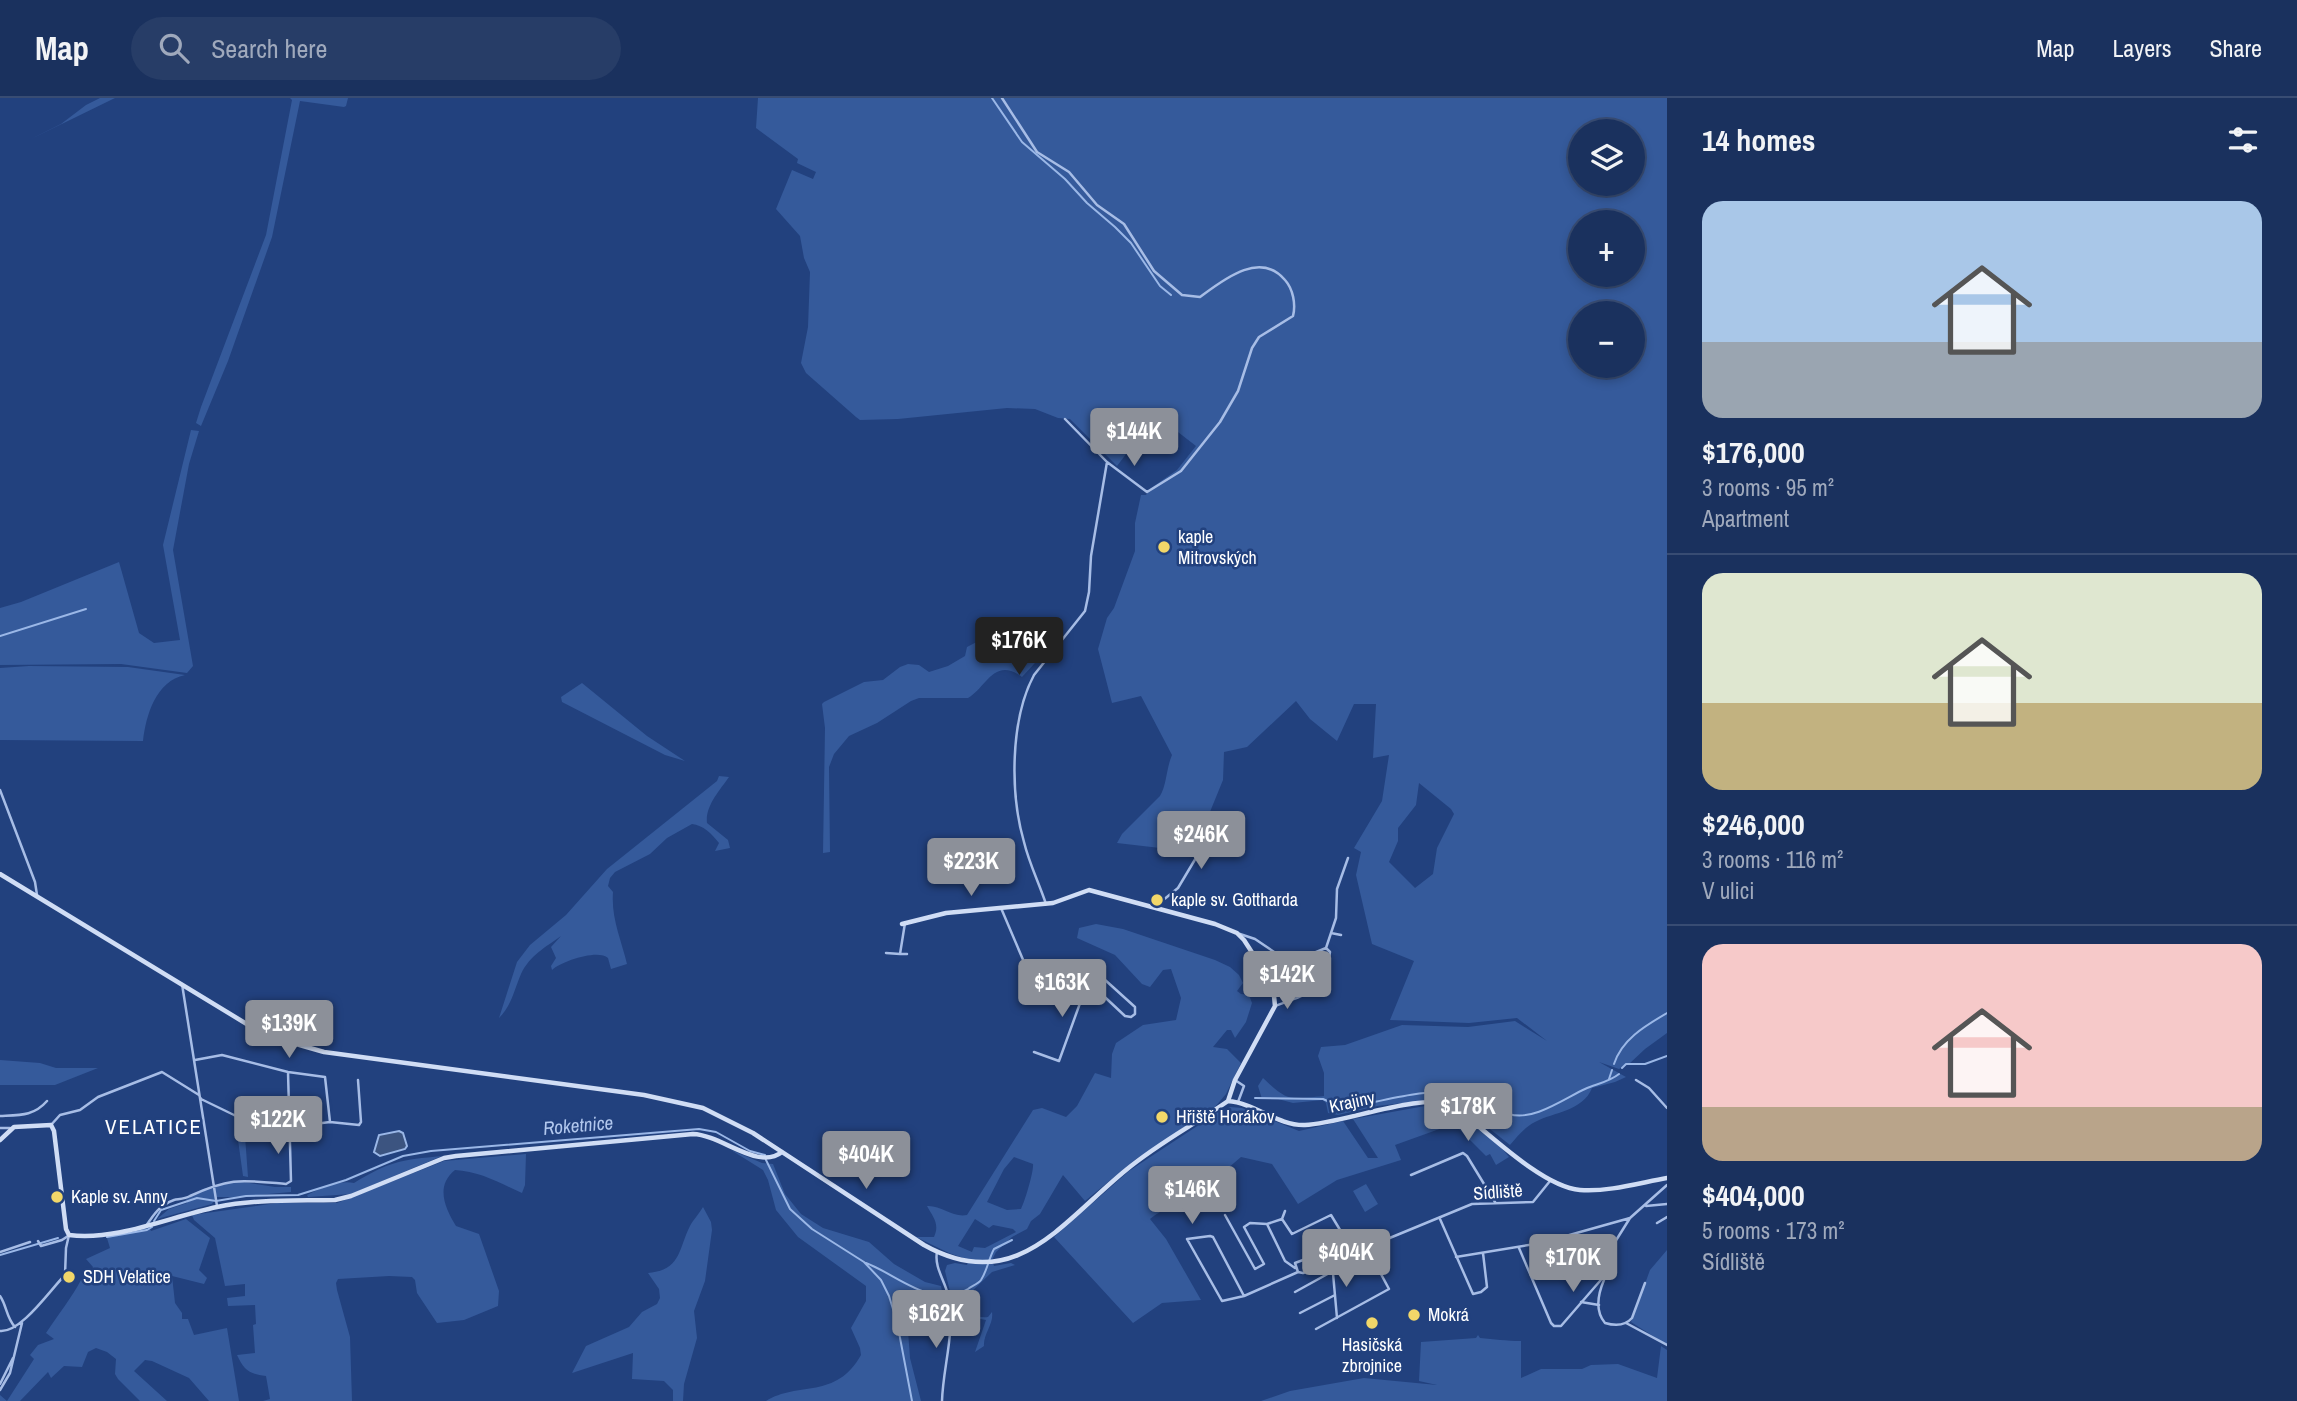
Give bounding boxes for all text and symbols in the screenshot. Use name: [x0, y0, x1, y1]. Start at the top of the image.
search box: [131, 17, 621, 80]
text: Map: [35, 26, 89, 70]
icon: search: [155, 29, 193, 67]
text: Search here: [211, 31, 327, 66]
text: Map: [2036, 32, 2074, 64]
text: Layers: [2112, 32, 2171, 64]
text: Share: [2209, 32, 2262, 64]
map controls: [1568, 119, 1645, 378]
button: layers: [1568, 119, 1645, 196]
text: 14 homes: [1702, 120, 1816, 160]
icon: filters: [2224, 121, 2262, 159]
button: +: [1568, 210, 1645, 287]
icon: home: [1919, 247, 2045, 373]
button: −: [1568, 301, 1645, 378]
pin: $144K: [1085, 408, 1183, 468]
text: $144K: [1106, 415, 1162, 446]
text: $176,000: [1702, 432, 1805, 472]
text: 3 rooms · 95 m²: [1702, 472, 1834, 503]
text: Apartment: [1702, 503, 1789, 534]
place label: kaple Mitrovských: [1178, 524, 1257, 570]
marker: kaple Mitrovských: [1156, 539, 1172, 555]
pin: $176K: [970, 618, 1068, 677]
icon: home: [1919, 619, 2045, 745]
text: $176K: [991, 624, 1047, 655]
text: $246,000: [1702, 804, 1805, 844]
pin: $246K: [1152, 812, 1250, 871]
text: $246K: [1173, 818, 1229, 849]
pin: $223K: [922, 838, 1020, 898]
text: 3 rooms · 116 m²: [1702, 844, 1843, 875]
text: $223K: [943, 845, 999, 876]
text: V ulici: [1702, 875, 1754, 906]
place label: kaple sv. Gottharda: [1171, 887, 1298, 912]
marker: kaple sv. Gottharda: [1149, 892, 1165, 908]
pin: $142K: [1238, 951, 1336, 1011]
text: $142K: [1259, 958, 1315, 989]
pin: $163K: [1013, 960, 1111, 1019]
text: $163K: [1034, 966, 1090, 997]
icon: home: [1919, 990, 2045, 1116]
pin: $139K: [240, 1000, 338, 1060]
text: $139K: [261, 1007, 317, 1038]
street label: Krajiny: [1327, 1084, 1378, 1119]
pin: $178K: [1419, 1084, 1517, 1143]
text: $178K: [1440, 1090, 1496, 1121]
pin: $122K: [229, 1096, 327, 1156]
text: $122K: [250, 1103, 306, 1134]
place label: Hřiště Horákov: [1176, 1104, 1275, 1129]
water label: Roketnice: [542, 1109, 614, 1141]
marker: Hřiště Horákov: [1154, 1109, 1170, 1125]
district label: VELATICE: [105, 1112, 203, 1141]
pin: $404K: [817, 1132, 915, 1191]
text: $404K: [838, 1138, 894, 1169]
pin: $146K: [1143, 1166, 1241, 1226]
text: $146K: [1164, 1173, 1220, 1204]
text: $404,000: [1702, 1175, 1805, 1215]
street label: Sídliště: [1473, 1177, 1523, 1206]
place label: Kaple sv. Anny: [71, 1184, 168, 1209]
marker: Kaple sv. Anny: [49, 1189, 65, 1205]
text: 5 rooms · 173 m²: [1702, 1215, 1845, 1246]
pin: $404K: [1297, 1230, 1395, 1289]
pin: $170K: [1524, 1234, 1622, 1294]
text: $404K: [1318, 1236, 1374, 1267]
text: $170K: [1545, 1241, 1601, 1272]
text: Sídliště: [1702, 1246, 1765, 1277]
place label: SDH Velatice: [83, 1264, 171, 1289]
marker: SDH Velatice: [61, 1269, 77, 1285]
pin: $162K: [887, 1290, 985, 1350]
text: $162K: [908, 1297, 964, 1328]
place label: Mokrá: [1428, 1302, 1469, 1327]
marker: Mokrá: [1406, 1307, 1422, 1323]
marker: Hasičská zbrojnice: [1364, 1315, 1380, 1331]
place label: Hasičská zbrojnice: [1342, 1332, 1402, 1378]

